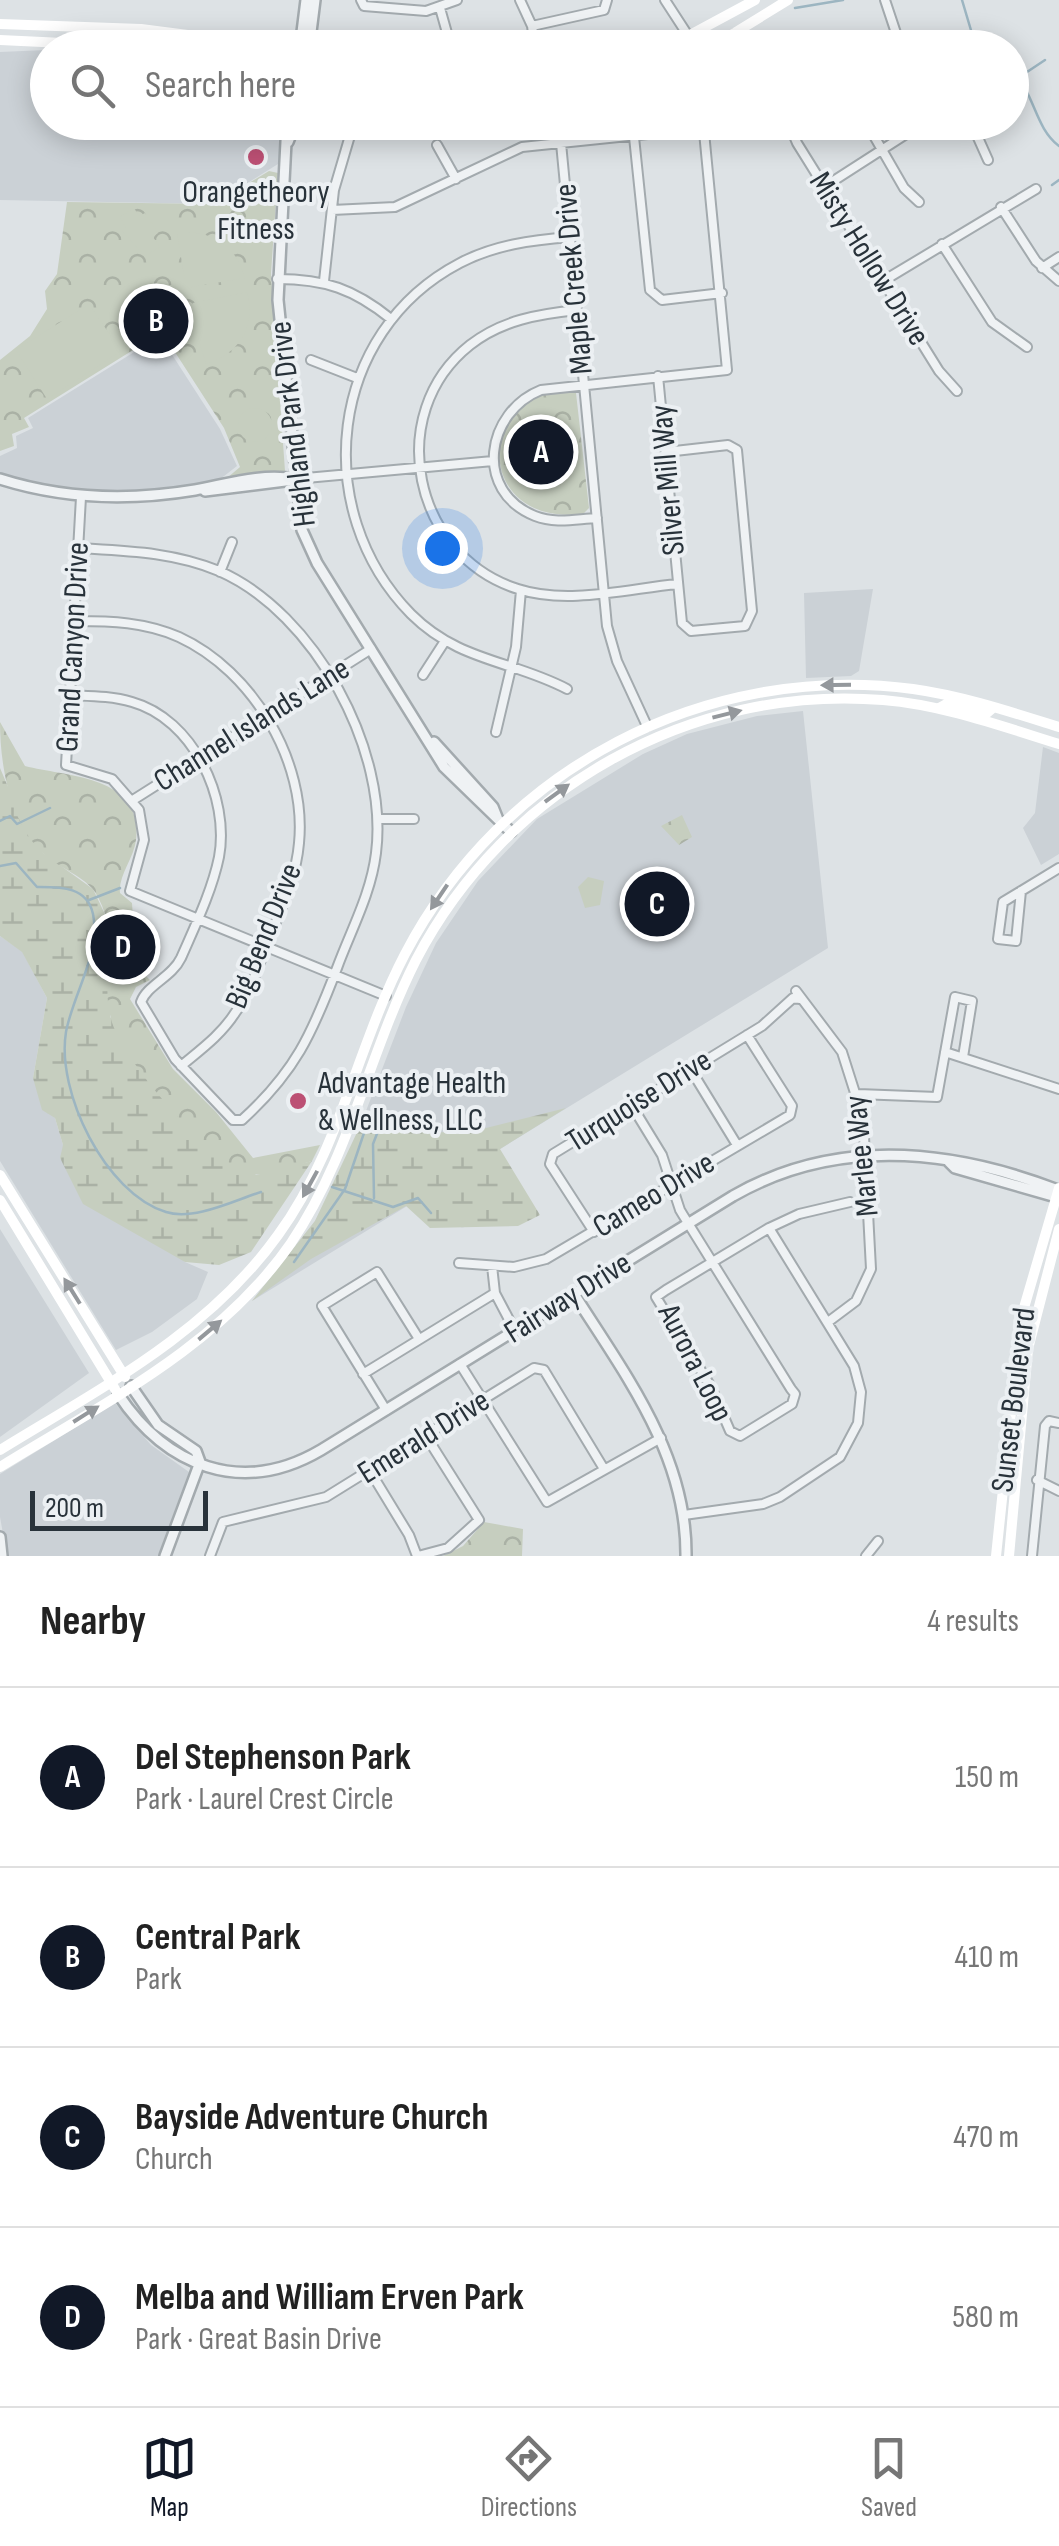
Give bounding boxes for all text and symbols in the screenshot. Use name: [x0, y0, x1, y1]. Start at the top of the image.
search box: [30, 30, 1029, 140]
icon: search: [65, 58, 120, 113]
text: Search here: [145, 63, 296, 108]
marker: Orangetheory Fitness: [245, 146, 267, 168]
street label: Misty Hollow Drive: [800, 165, 938, 353]
place label: Orangetheory Fitness: [182, 173, 330, 249]
street label: Maple Creek Drive: [546, 182, 602, 376]
pin: B: [124, 284, 188, 358]
street label: Highland Park Drive: [261, 319, 325, 529]
street label: Silver Mill Way: [642, 403, 694, 557]
pin: A: [508, 414, 574, 490]
your location: [417, 523, 468, 574]
street label: Grand Canyon Drive: [48, 541, 98, 753]
street label: Channel Islands Lane: [147, 649, 357, 801]
one-way arrow: [820, 678, 852, 694]
one-way arrow: [712, 706, 743, 721]
one-way arrow: [544, 784, 571, 803]
street label: Big Bend Drive: [217, 858, 311, 1014]
pin: C: [624, 866, 690, 942]
one-way arrow: [430, 883, 449, 910]
pin: D: [90, 910, 156, 984]
street label: Turquoise Drive: [559, 1041, 719, 1161]
place label: Advantage Health & Wellness, LLC: [317, 1064, 506, 1140]
marker: Advantage Health & Wellness, LLC: [287, 1090, 309, 1112]
street label: Marlee Way: [836, 1093, 888, 1219]
street label: Cameo Drive: [586, 1144, 722, 1246]
one-way arrow: [302, 1169, 319, 1198]
street label: Fairway Drive: [497, 1244, 639, 1352]
one-way arrow: [63, 1277, 81, 1305]
street label: Aurora Loop: [648, 1297, 741, 1428]
street label: Sunset Boulevard: [983, 1306, 1045, 1494]
one-way arrow: [198, 1320, 223, 1342]
street label: Emerald Drive: [351, 1381, 497, 1493]
one-way arrow: [72, 1406, 99, 1424]
scale bar: [30, 1486, 208, 1530]
text: 200 m: [45, 1492, 104, 1525]
text: Nearby: [40, 1596, 146, 1647]
text: 4 results: [927, 1602, 1019, 1641]
text: Del Stephenson Park: [135, 1735, 411, 1780]
text: A: [65, 1758, 80, 1797]
text: 150 m: [955, 1758, 1019, 1797]
text: Park · Laurel Crest Circle: [135, 1780, 394, 1819]
text: Central Park: [135, 1915, 301, 1960]
text: B: [65, 1938, 80, 1977]
text: 410 m: [954, 1938, 1019, 1977]
text: Park: [135, 1960, 182, 1999]
text: Bayside Adventure Church: [135, 2095, 488, 2140]
text: C: [64, 2118, 81, 2157]
text: 470 m: [953, 2118, 1019, 2157]
text: Church: [135, 2140, 213, 2179]
text: Melba and William Erven Park: [135, 2275, 524, 2320]
text: D: [64, 2298, 81, 2337]
text: 580 m: [952, 2298, 1019, 2337]
text: Park · Great Basin Drive: [135, 2320, 382, 2359]
tab: Map: [142, 2431, 197, 2524]
tab: Directions: [481, 2431, 577, 2524]
tab: Saved: [861, 2431, 917, 2524]

